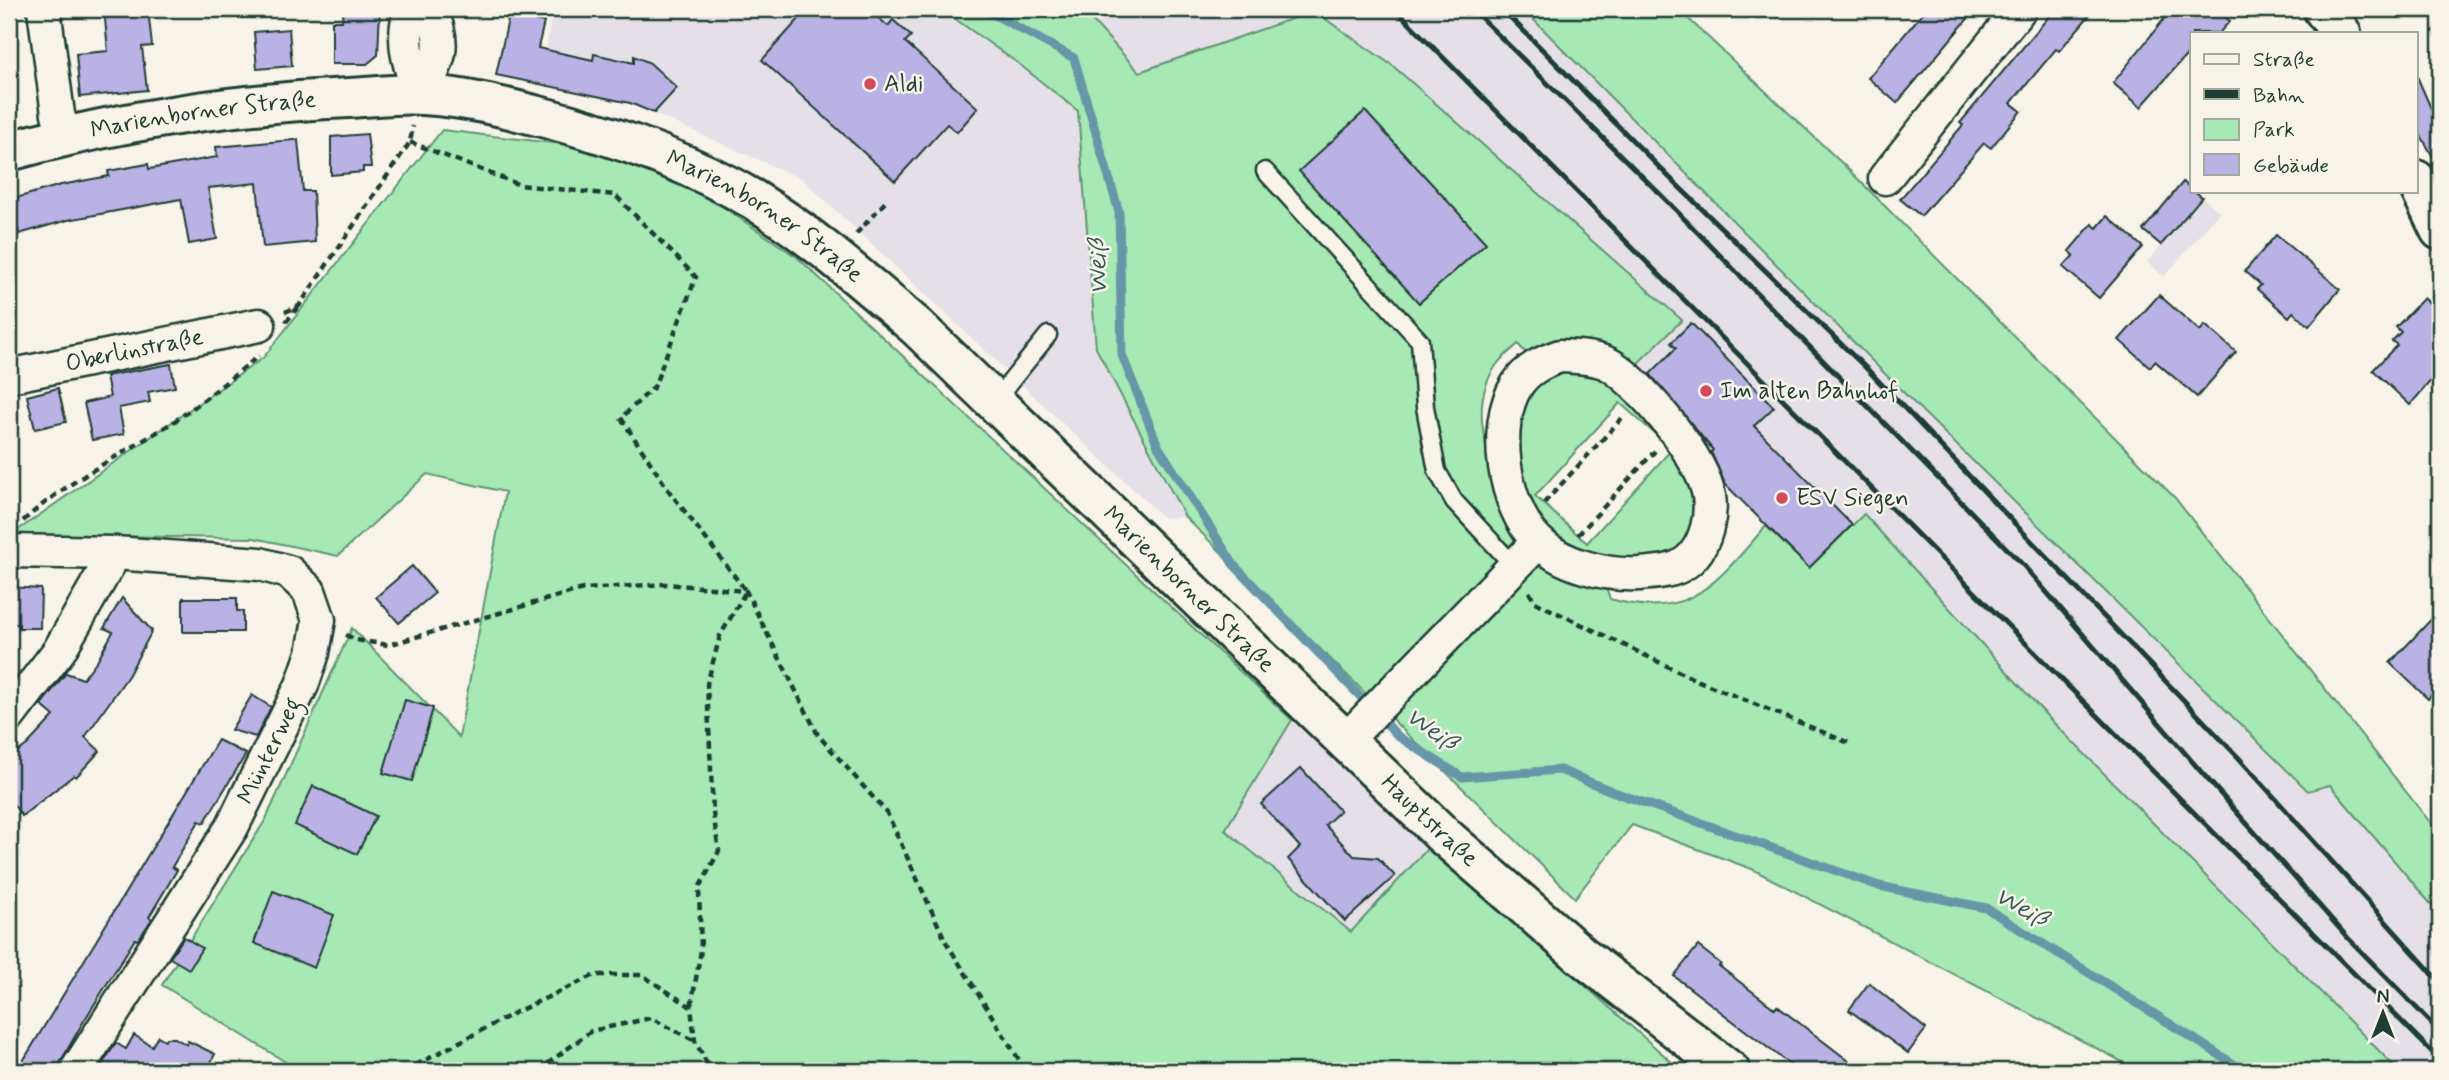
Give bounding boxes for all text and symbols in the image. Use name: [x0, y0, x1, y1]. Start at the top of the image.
legend: [2190, 32, 2418, 192]
text: Straße: [2253, 46, 2315, 74]
place label: Aldi: [884, 69, 923, 100]
marker: Aldi: [862, 76, 878, 92]
text: Bahn: [2253, 82, 2305, 110]
street label: Marienborner Straße: [88, 84, 317, 146]
text: Park: [2253, 116, 2295, 144]
street label: Marienborner Straße: [662, 143, 869, 290]
text: Gebäude: [2253, 152, 2329, 180]
water label: Weiß: [1081, 236, 1116, 295]
street label: Oberlinstraße: [63, 321, 206, 380]
place label: Im alten Bahnhof: [1720, 376, 1898, 407]
marker: Im alten Bahnhof: [1698, 383, 1714, 399]
place label: ESV Siegen: [1796, 483, 1909, 514]
marker: ESV Siegen: [1774, 490, 1790, 506]
street label: Marienborner Straße: [1096, 499, 1281, 680]
street label: Münterweg: [231, 692, 312, 811]
water label: Weiß: [1398, 700, 1466, 762]
street label: Hauptstraße: [1374, 768, 1485, 874]
water label: Weiß: [1988, 879, 2056, 938]
north arrow: [2348, 978, 2418, 1048]
text: N: [2377, 985, 2389, 1010]

